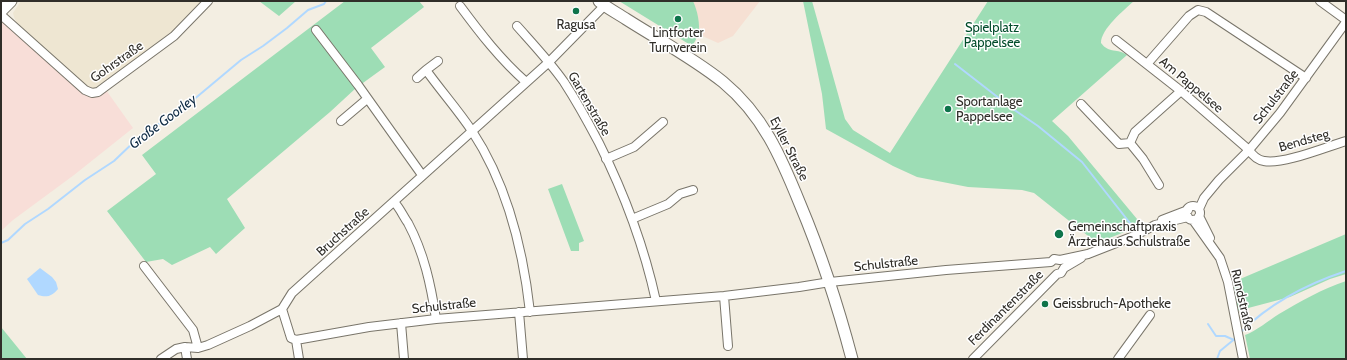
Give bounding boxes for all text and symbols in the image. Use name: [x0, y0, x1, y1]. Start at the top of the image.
marker: Ragusa: [571, 6, 581, 16]
marker: Lintforter Turnverein: [673, 14, 683, 24]
place label: Ragusa: [557, 17, 595, 33]
park label: Spielplatz Pappelsee: [964, 20, 1020, 51]
place label: Lintforter Turnverein: [649, 25, 707, 56]
street label: Gohrstraße: [88, 38, 146, 86]
street label: Am Pappelsee: [1156, 54, 1226, 116]
street label: Schulstraße: [1250, 67, 1302, 127]
street label: Gartenstraße: [564, 69, 614, 139]
water label: Große Goorley: [126, 91, 200, 153]
place label: Sportanlage Pappelsee: [956, 94, 1022, 125]
marker: Sportanlage Pappelsee: [943, 104, 953, 114]
street label: Eyller Straße: [766, 115, 812, 183]
street label: Bendsteg: [1277, 126, 1331, 156]
street label: Bruchstraße: [313, 204, 373, 260]
place label: Gemeinschaftpraxis Ärztehaus Schulstraße: [1068, 219, 1190, 250]
marker: Gemeinschaftpraxis Ärztehaus Schulstraße: [1053, 228, 1065, 240]
street label: Schulstraße: [853, 253, 919, 275]
street label: Ferdinantenstraße: [965, 267, 1047, 349]
street label: Rundstraße: [1227, 268, 1257, 332]
street label: Schulstraße: [411, 295, 477, 317]
place label: Geissbruch-Apotheke: [1053, 296, 1171, 312]
marker: Geissbruch-Apotheke: [1040, 299, 1050, 309]

